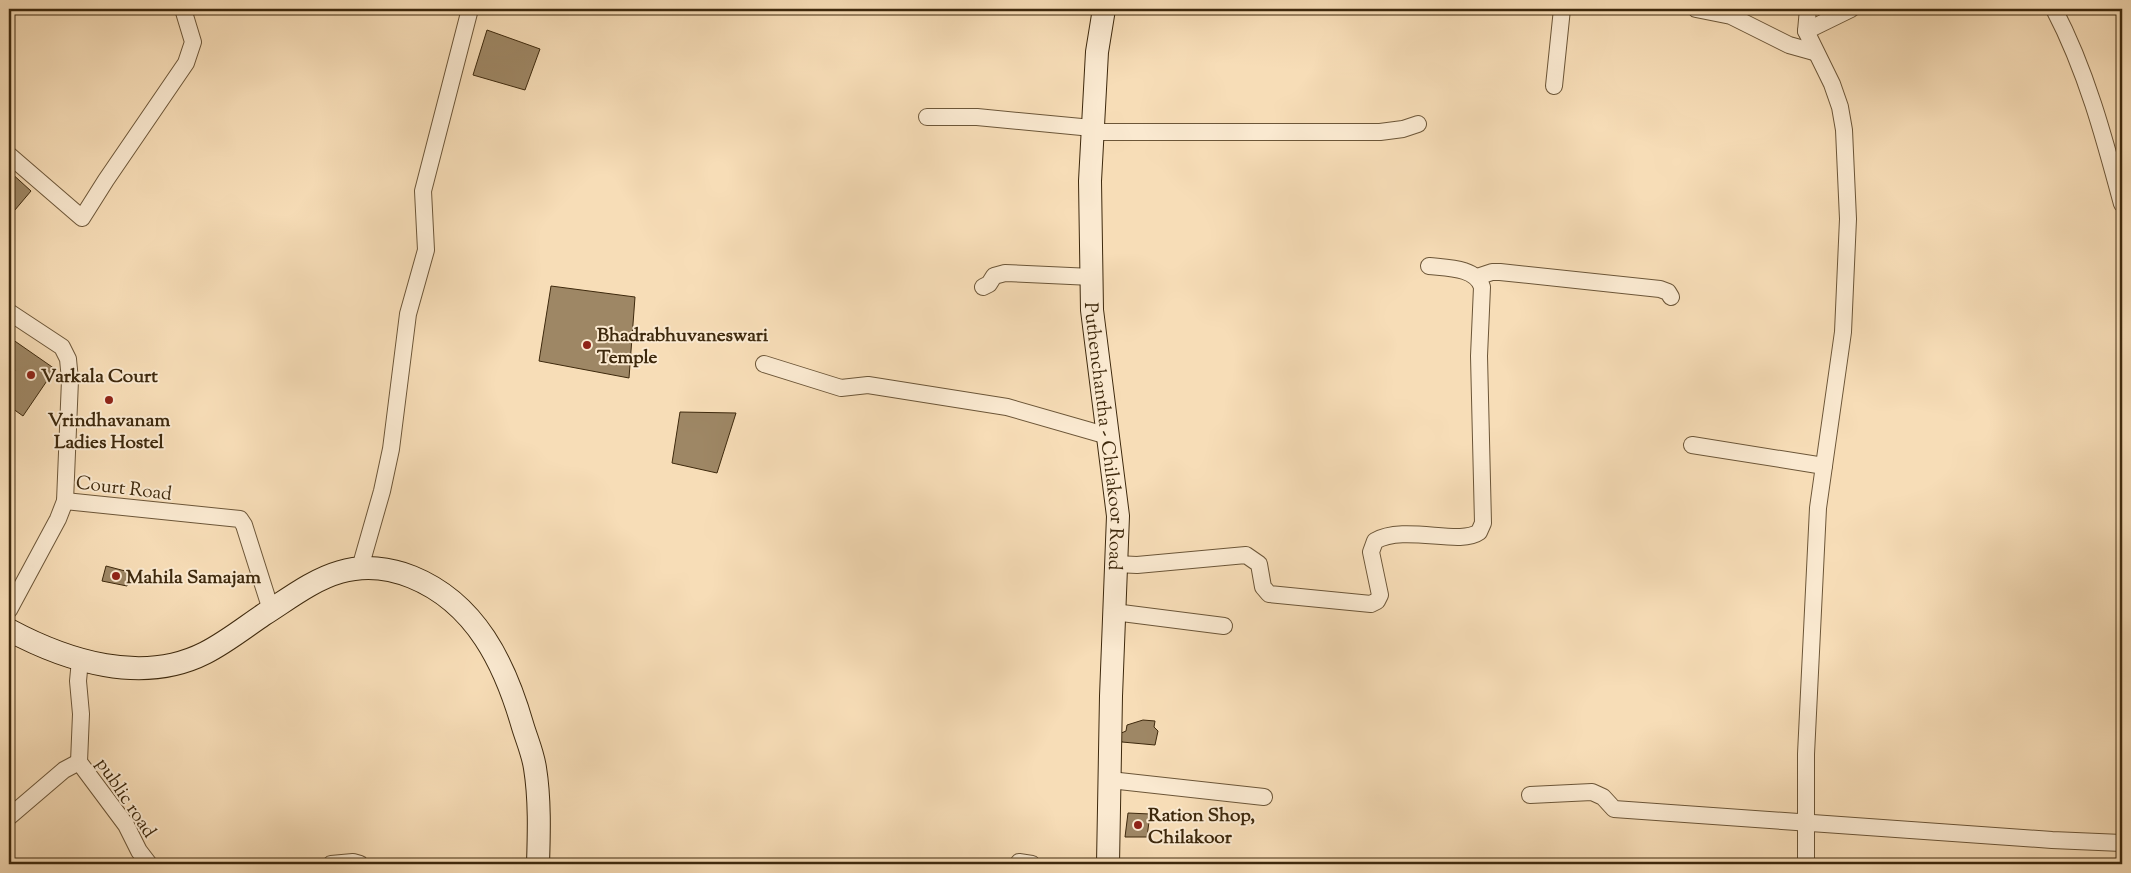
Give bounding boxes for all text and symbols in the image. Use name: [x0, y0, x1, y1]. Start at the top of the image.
street label: Puthenchantha - Chilakoor Road: [1076, 302, 1129, 571]
place label: Bhadrabhuvaneswari Temple: [597, 323, 769, 372]
marker: Bhadrabhuvaneswari Temple: [581, 339, 593, 351]
place label: Varkala Court: [41, 364, 158, 391]
marker: Varkala Court: [25, 369, 37, 381]
marker: Vrindhavanam Ladies Hostel: [103, 394, 115, 406]
place label: Vrindhavanam Ladies Hostel: [48, 408, 171, 457]
street label: Court Road: [74, 470, 173, 509]
place label: Mahila Samajam: [126, 565, 261, 592]
marker: Mahila Samajam: [110, 570, 122, 582]
street label: public road: [88, 753, 162, 844]
place label: Ration Shop, Chilakoor: [1148, 803, 1255, 852]
marker: Ration Shop, Chilakoor: [1132, 819, 1144, 831]

